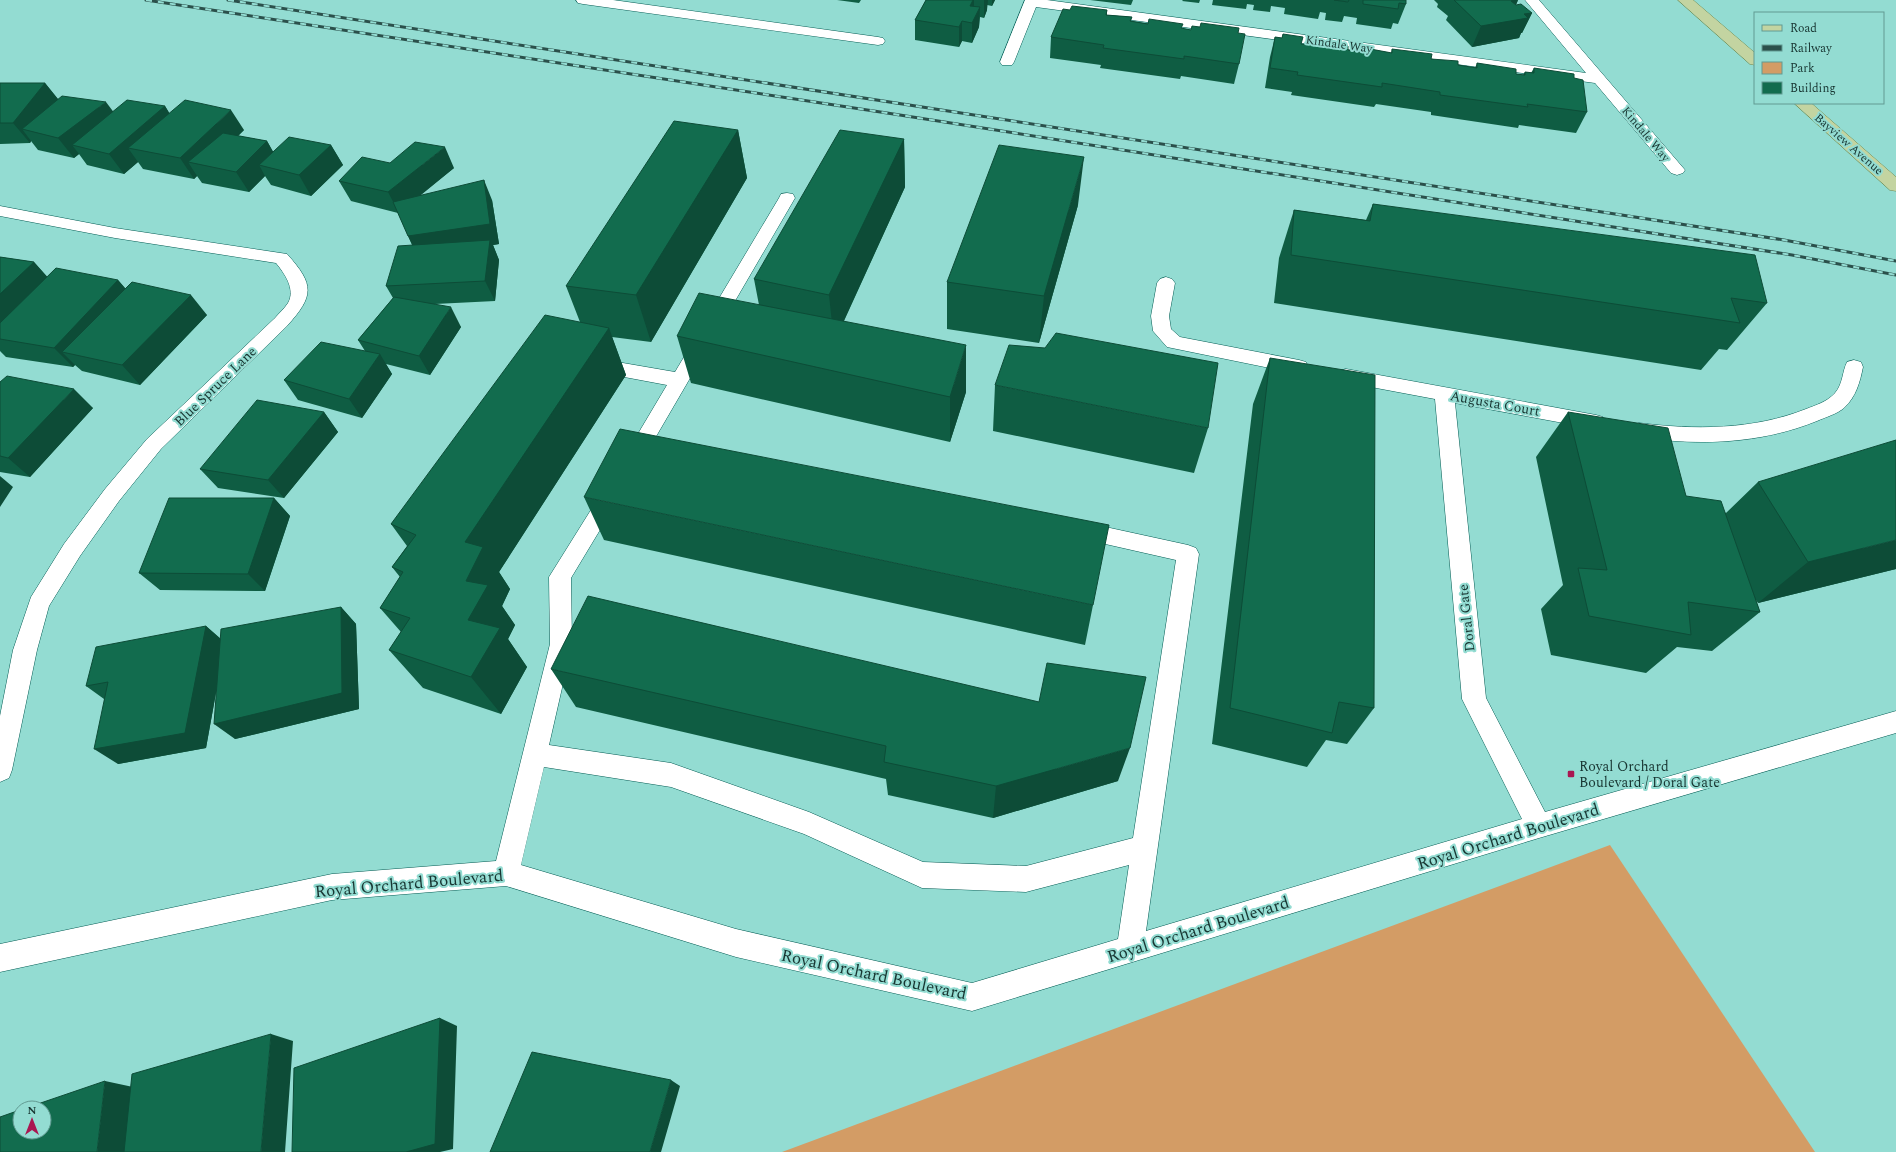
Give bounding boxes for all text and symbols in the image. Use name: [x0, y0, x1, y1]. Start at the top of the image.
legend: [1754, 12, 1884, 104]
text: Road: [1790, 19, 1817, 38]
street label: Kindale Way: [1304, 30, 1375, 59]
text: Railway: [1790, 39, 1833, 58]
text: Park: [1790, 59, 1815, 78]
text: Building: [1790, 79, 1836, 98]
street label: Kindale Way: [1617, 102, 1675, 167]
street label: Bayview Avenue: [1810, 109, 1888, 180]
street label: Blue Spruce Lane: [169, 341, 262, 431]
street label: Augusta Court: [1448, 385, 1542, 422]
street label: Doral Gate: [1452, 583, 1480, 653]
place label: Royal Orchard Boulevard / Doral Gate: [1579, 756, 1720, 793]
marker: Royal Orchard Boulevard / Doral Gate: [1566, 769, 1576, 779]
street label: Royal Orchard Boulevard: [1414, 797, 1603, 877]
street label: Royal Orchard Boulevard: [314, 863, 505, 905]
street label: Royal Orchard Boulevard: [1104, 890, 1293, 970]
street label: Royal Orchard Boulevard: [779, 943, 969, 1007]
north arrow: [12, 1100, 52, 1140]
text: N: [28, 1102, 37, 1119]

